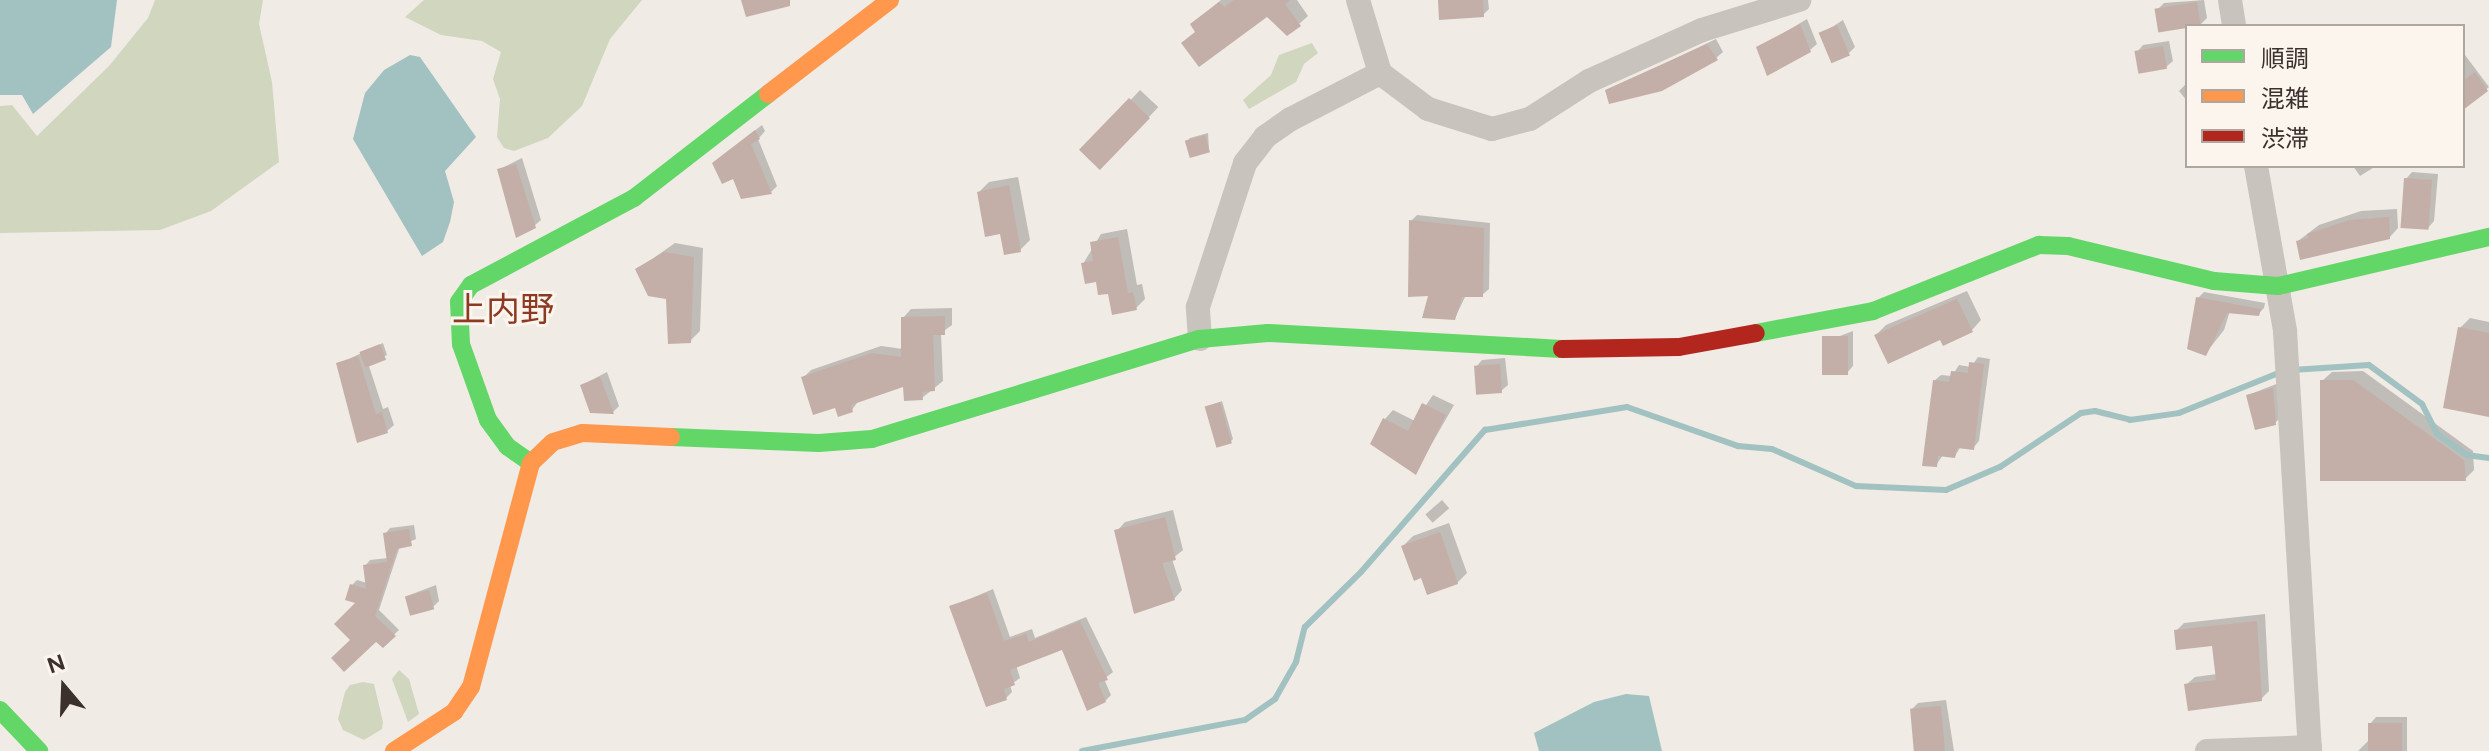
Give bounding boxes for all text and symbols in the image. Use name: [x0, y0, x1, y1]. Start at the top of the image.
legend: [2185, 24, 2465, 168]
text: 順調: [2261, 44, 2309, 73]
text: 混雑: [2261, 84, 2309, 113]
text: 渋滞: [2261, 124, 2309, 153]
district label: 上内野: [452, 290, 554, 330]
north arrow: [24, 647, 104, 727]
text: N: [44, 648, 68, 679]

